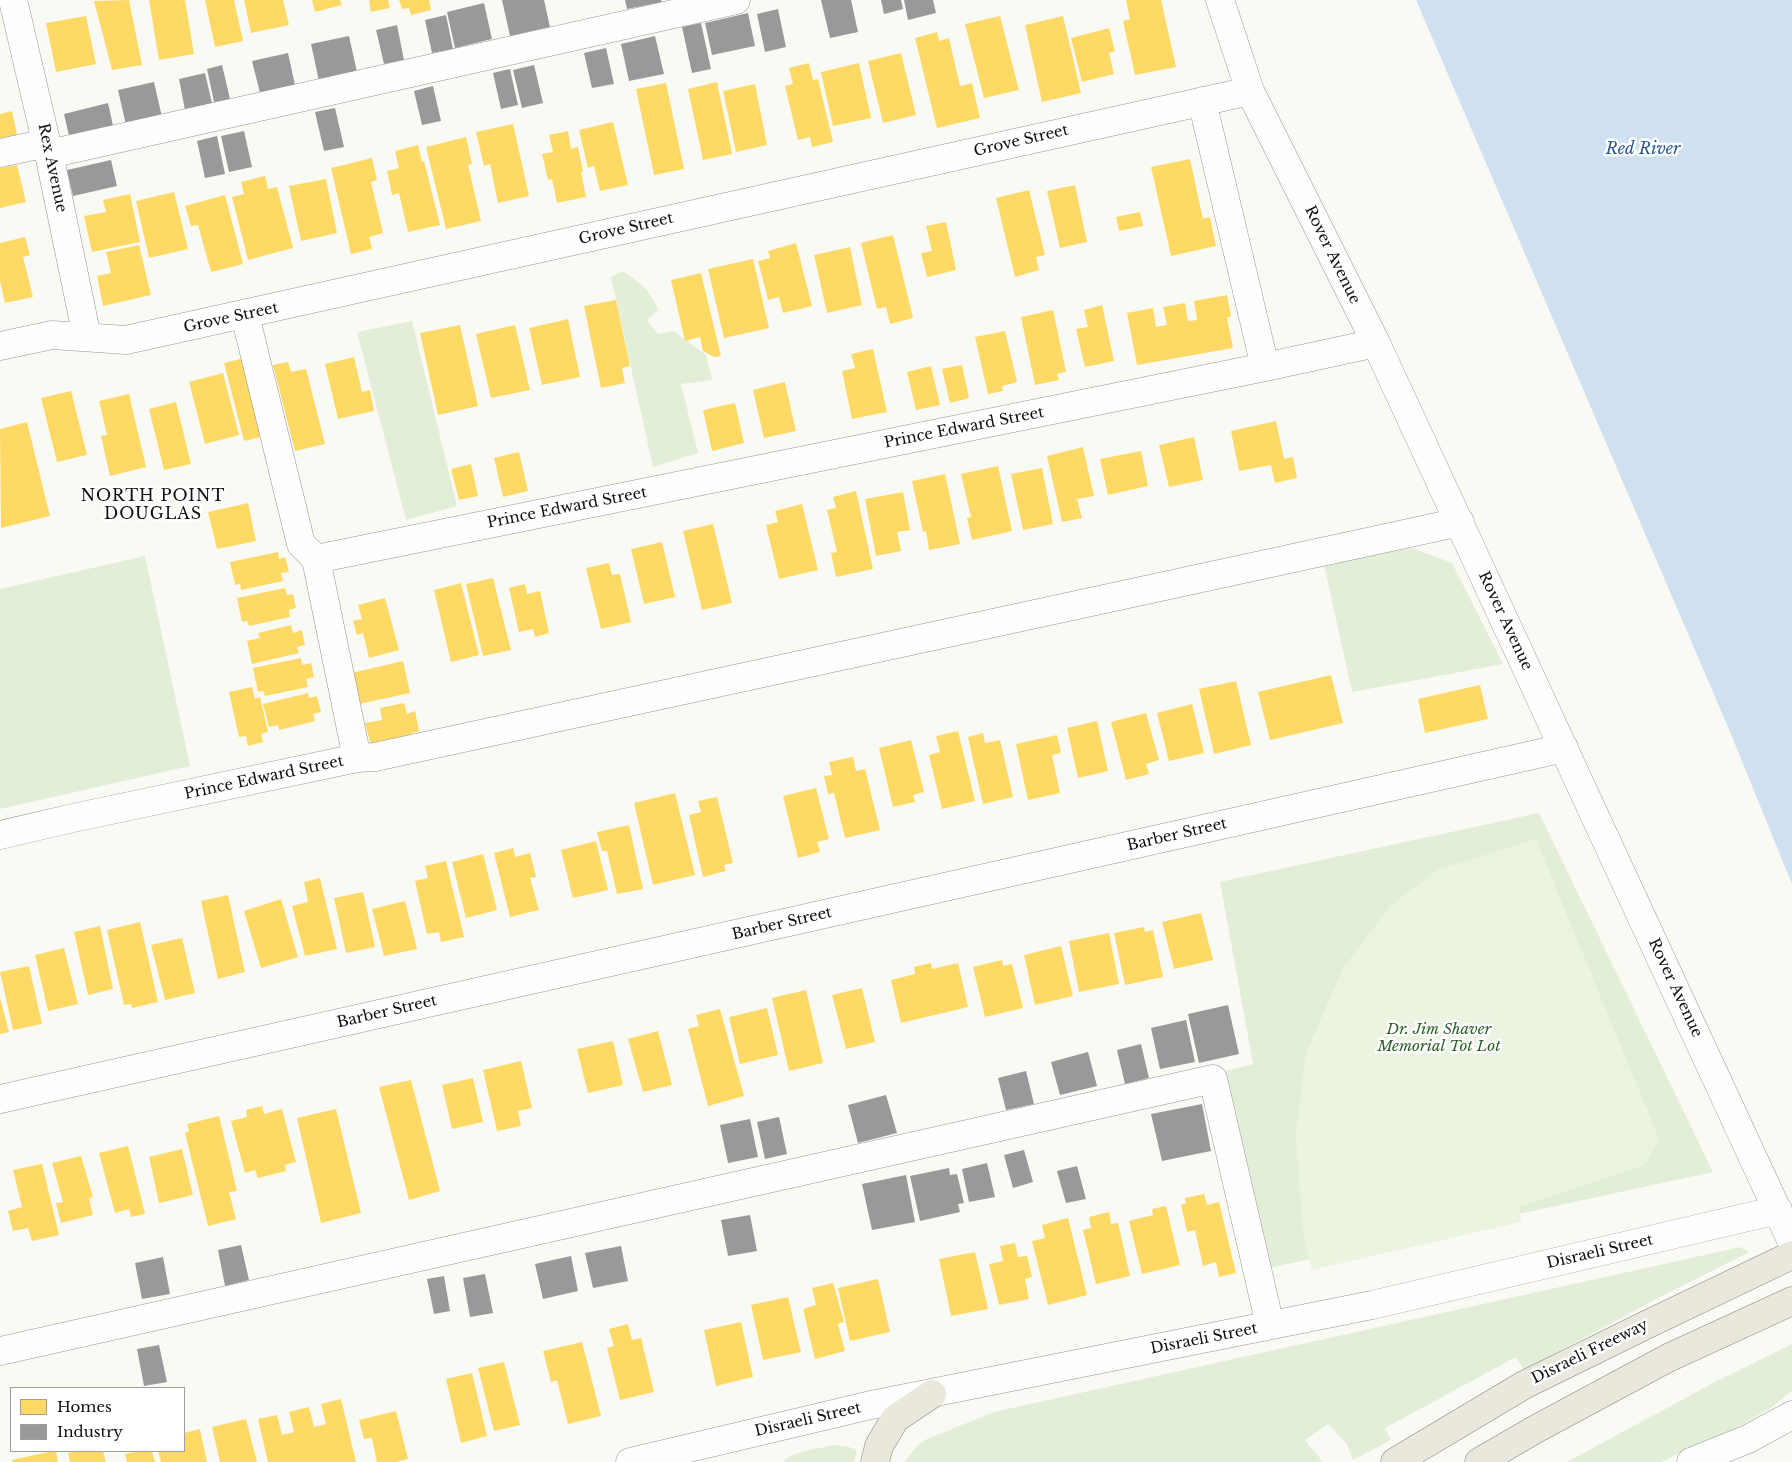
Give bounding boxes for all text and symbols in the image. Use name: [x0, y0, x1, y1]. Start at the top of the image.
street label: Grove Street: [972, 121, 1070, 161]
street label: Rex Avenue: [34, 122, 70, 214]
water label: Red River: [1606, 139, 1680, 159]
street label: Rover Avenue: [1300, 203, 1364, 307]
street label: Grove Street: [577, 209, 675, 249]
street label: Grove Street: [182, 299, 280, 337]
street label: Prince Edward Street: [883, 404, 1045, 452]
street label: Prince Edward Street: [486, 484, 648, 532]
district label: NORTH POINT DOUGLAS: [79, 486, 227, 524]
street label: Rover Avenue: [1474, 569, 1536, 673]
street label: Prince Edward Street: [183, 752, 345, 804]
street label: Barber Street: [1125, 815, 1229, 855]
street label: Barber Street: [730, 904, 834, 944]
street label: Rover Avenue: [1644, 936, 1706, 1040]
street label: Barber Street: [335, 992, 439, 1032]
park label: Dr. Jim Shaver Memorial Tot Lot: [1377, 1021, 1501, 1056]
street label: Disraeli Street: [1545, 1231, 1655, 1273]
street label: Disraeli Freeway: [1529, 1316, 1651, 1388]
street label: Disraeli Street: [1149, 1320, 1259, 1358]
legend: [10, 1387, 185, 1452]
text: Homes: [57, 1397, 112, 1416]
street label: Disraeli Street: [753, 1399, 863, 1441]
text: Industry: [57, 1422, 123, 1441]

